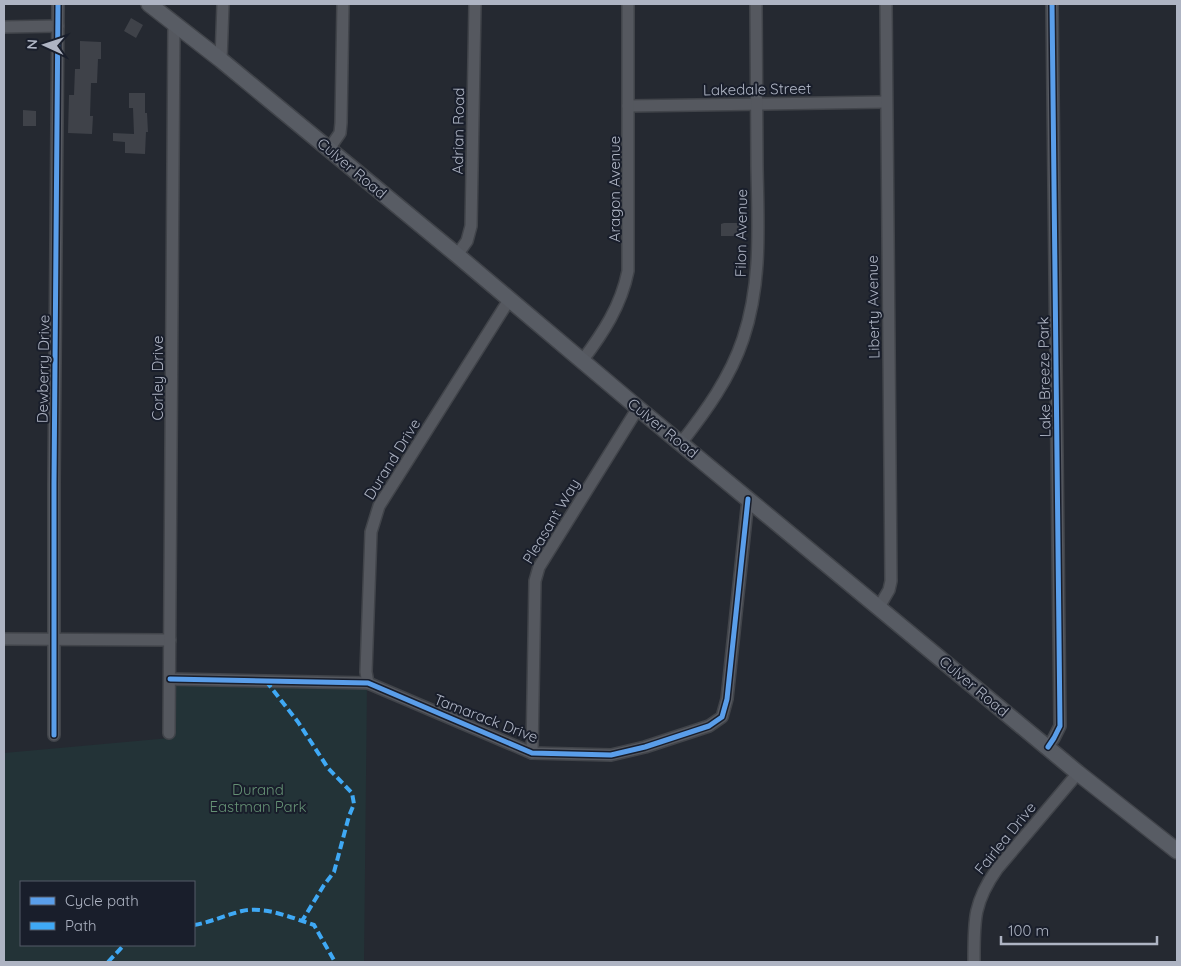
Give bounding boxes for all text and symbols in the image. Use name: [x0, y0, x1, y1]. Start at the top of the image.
north arrow: [20, 20, 70, 70]
text: N: [23, 39, 41, 50]
street label: Lakedale Street: [703, 79, 811, 99]
street label: Adrian Road: [448, 87, 468, 175]
street label: Culver Road: [313, 133, 391, 203]
street label: Aragon Avenue: [605, 136, 624, 242]
street label: Filon Avenue: [731, 189, 751, 277]
street label: Liberty Avenue: [863, 255, 883, 359]
street label: Dewberry Drive: [33, 315, 53, 423]
street label: Lake Breeze Park: [1033, 316, 1055, 438]
street label: Corley Drive: [148, 335, 167, 421]
street label: Culver Road: [624, 394, 702, 462]
street label: Durand Drive: [360, 415, 424, 503]
street label: Pleasant Way: [518, 475, 584, 567]
street label: Culver Road: [935, 651, 1013, 721]
street label: Tamarack Drive: [431, 689, 541, 747]
park label: Durand Eastman Park: [209, 780, 307, 816]
street label: Fairlea Drive: [970, 798, 1040, 878]
legend: [20, 881, 195, 946]
text: Cycle path: [65, 891, 139, 910]
scale bar: [1001, 914, 1157, 946]
text: Path: [65, 916, 97, 935]
text: 100 m: [1008, 921, 1049, 940]

